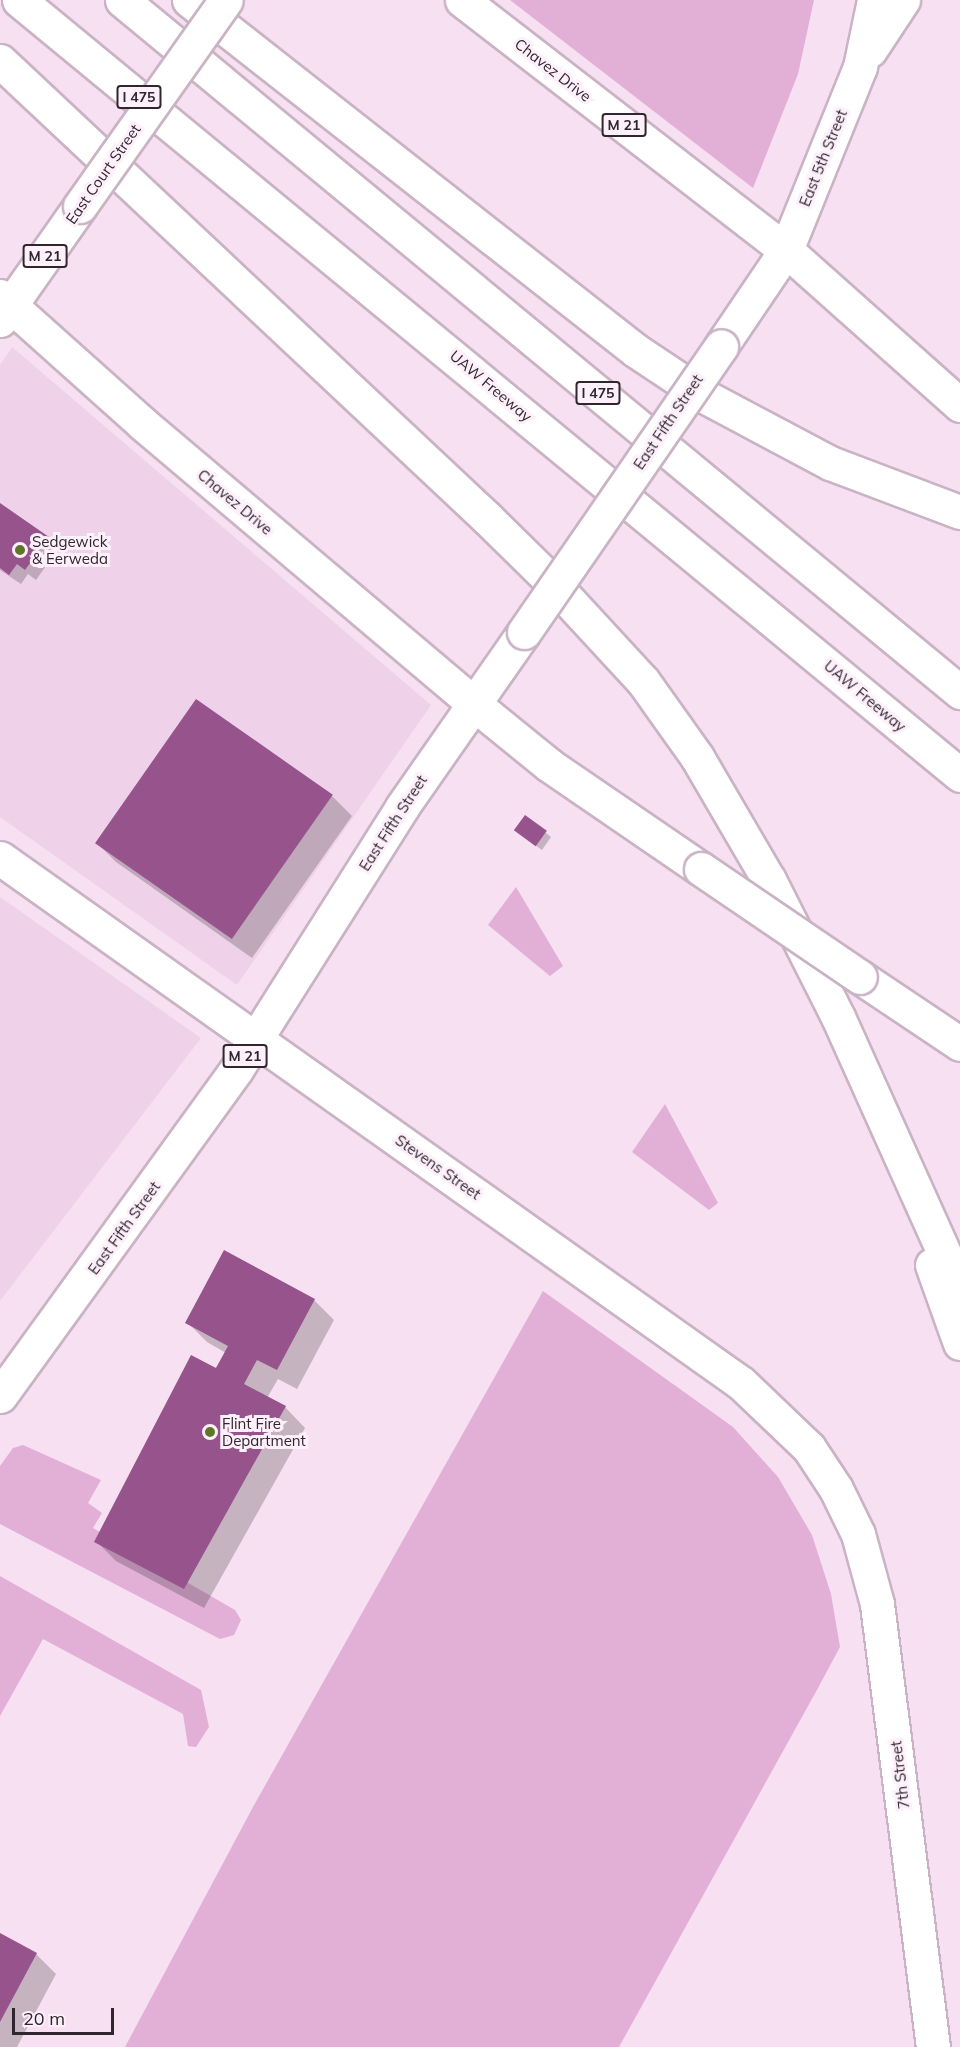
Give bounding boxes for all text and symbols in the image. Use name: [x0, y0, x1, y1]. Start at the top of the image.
street label: Chavez Drive: [511, 35, 595, 105]
road number: I 475: [115, 86, 163, 108]
street label: East 5th Street: [795, 107, 851, 209]
road number: M 21: [602, 114, 646, 136]
street label: East Court Street: [62, 121, 144, 227]
road number: M 21: [22, 245, 68, 267]
street label: UAW Freeway: [446, 347, 536, 425]
street label: East Fifth Street: [630, 371, 706, 473]
road number: I 475: [574, 382, 622, 404]
street label: Chavez Drive: [194, 466, 276, 538]
place label: Sedgewick & Eerweda: [32, 532, 108, 567]
marker: Sedgewick & Eerweda: [13, 543, 27, 557]
street label: UAW Freeway: [820, 657, 910, 735]
street label: East Fifth Street: [355, 772, 431, 874]
road number: M 21: [222, 1045, 268, 1067]
street label: Stevens Street: [392, 1131, 484, 1203]
street label: East Fifth Street: [84, 1178, 164, 1278]
place label: Flint Fire Department: [222, 1414, 306, 1449]
marker: Flint Fire Department: [203, 1425, 217, 1439]
street label: 7th Street: [887, 1740, 913, 1810]
scale bar: [15, 1996, 117, 2034]
text: 20 m: [23, 2007, 65, 2030]

